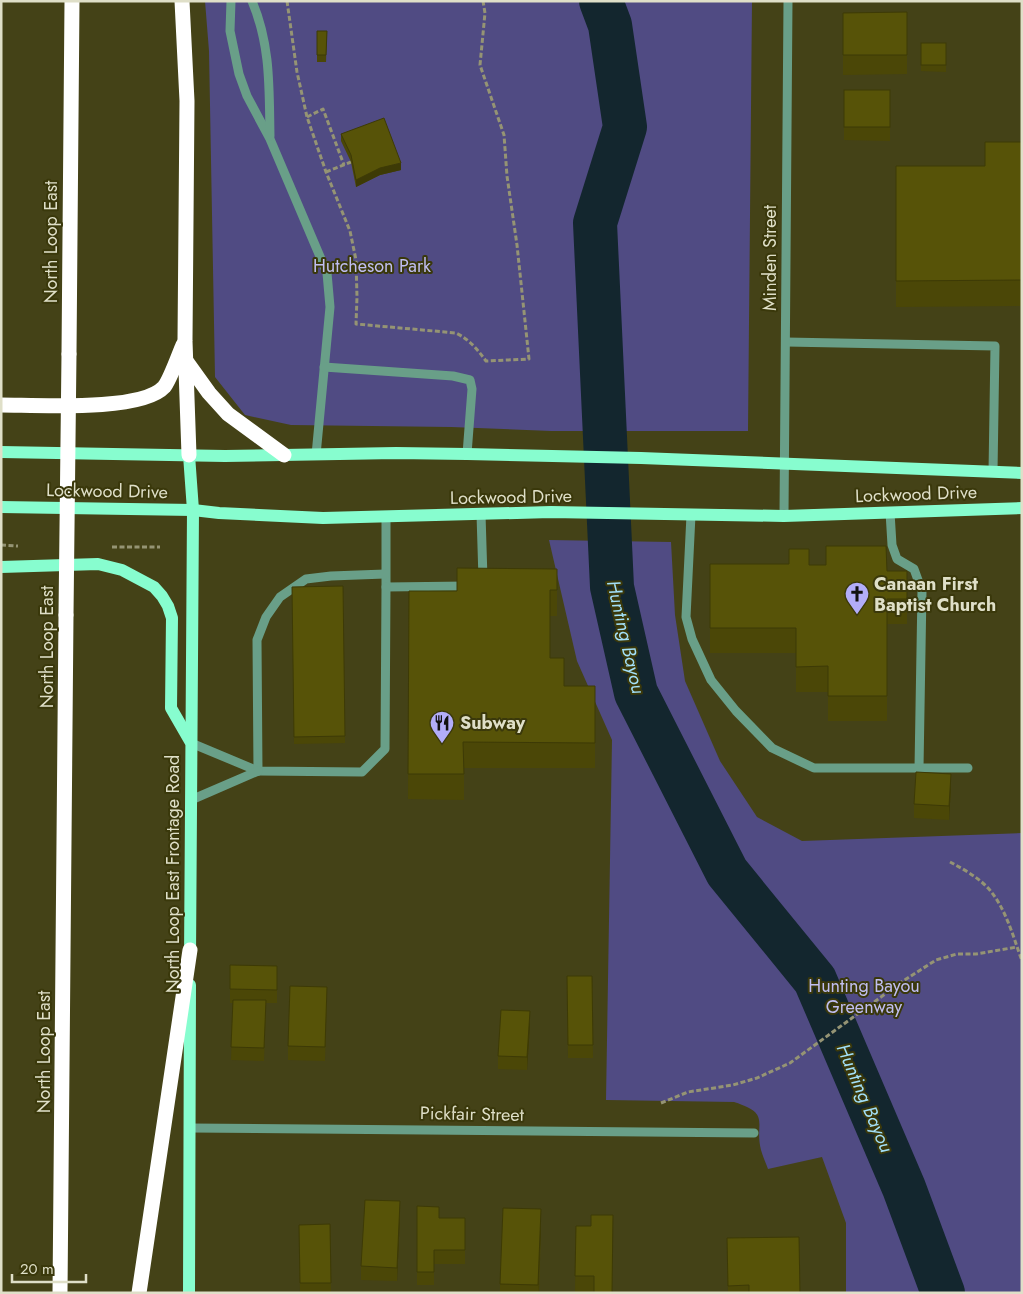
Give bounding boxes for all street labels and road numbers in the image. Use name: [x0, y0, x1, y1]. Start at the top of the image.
street label: North Loop East: [38, 180, 64, 303]
street label: Minden Street: [757, 204, 783, 311]
street label: Lockwood Drive: [46, 477, 168, 505]
street label: Lockwood Drive: [855, 479, 977, 509]
street label: Lockwood Drive: [450, 483, 572, 511]
street label: North Loop East: [34, 585, 60, 708]
street label: North Loop East Frontage Road: [160, 755, 186, 993]
street label: North Loop East: [31, 990, 57, 1113]
street label: Pickfair Street: [420, 1100, 525, 1128]

